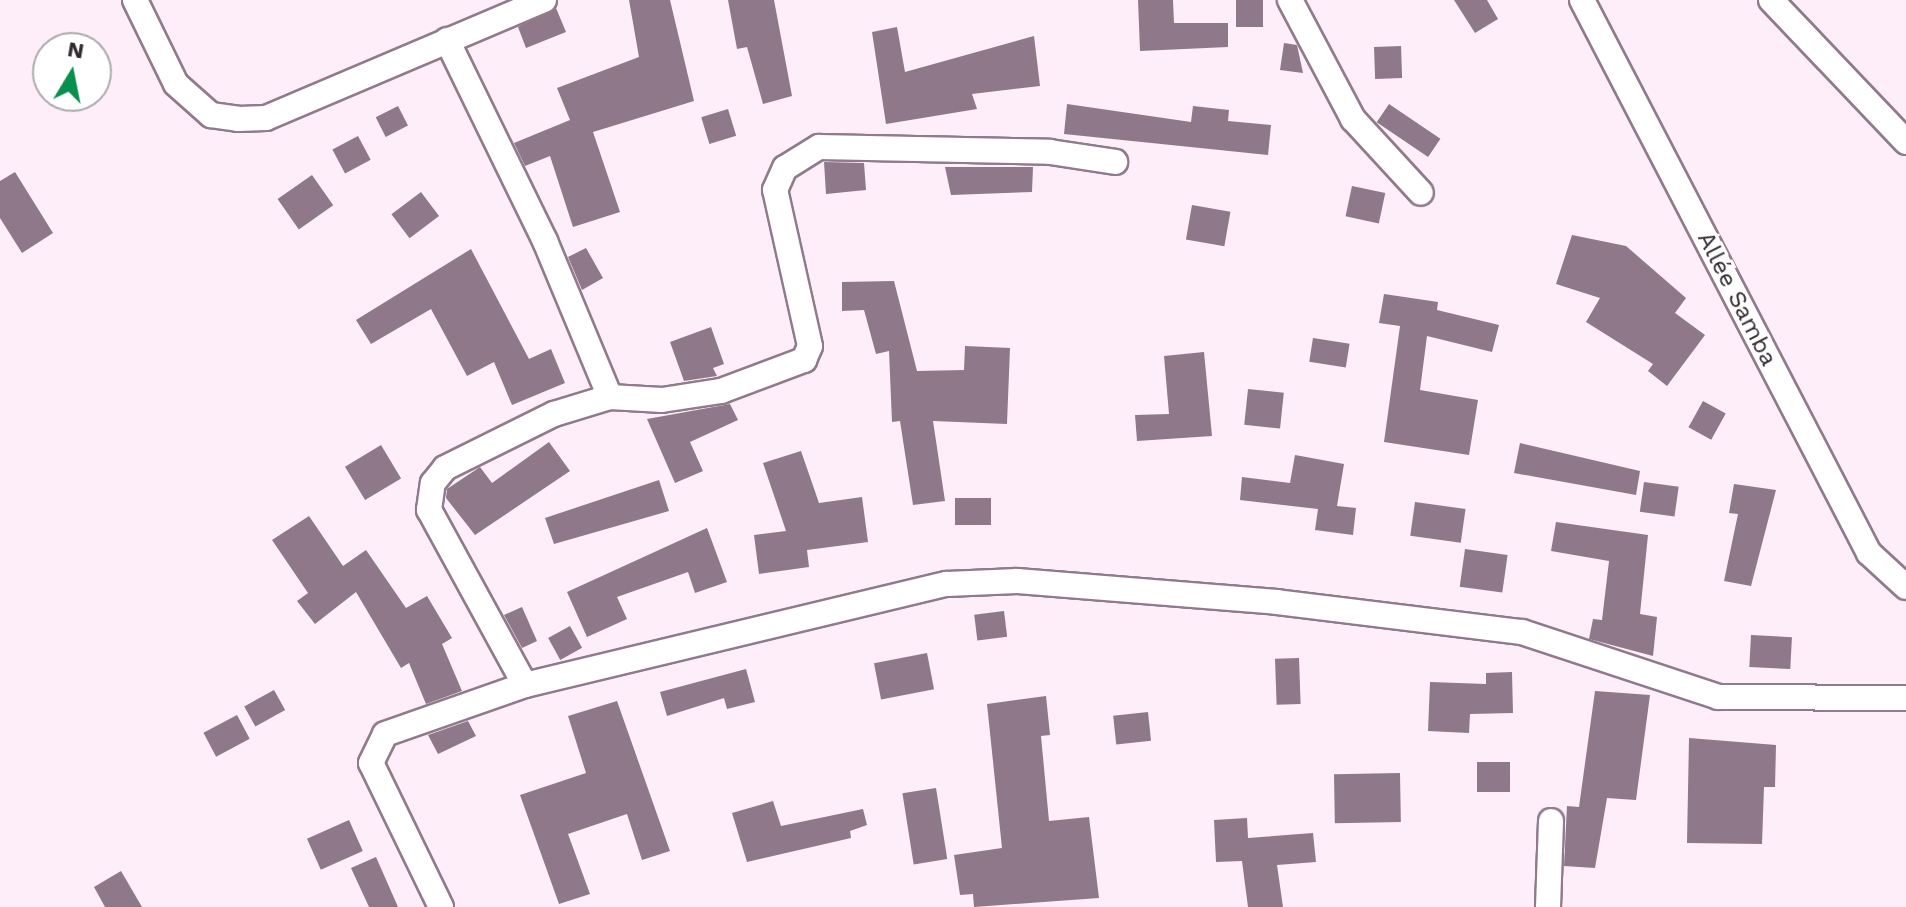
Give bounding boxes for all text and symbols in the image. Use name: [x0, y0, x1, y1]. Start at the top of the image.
north arrow: [32, 32, 112, 112]
text: N: [66, 36, 86, 64]
street label: Allée Samba: [1691, 227, 1783, 371]

